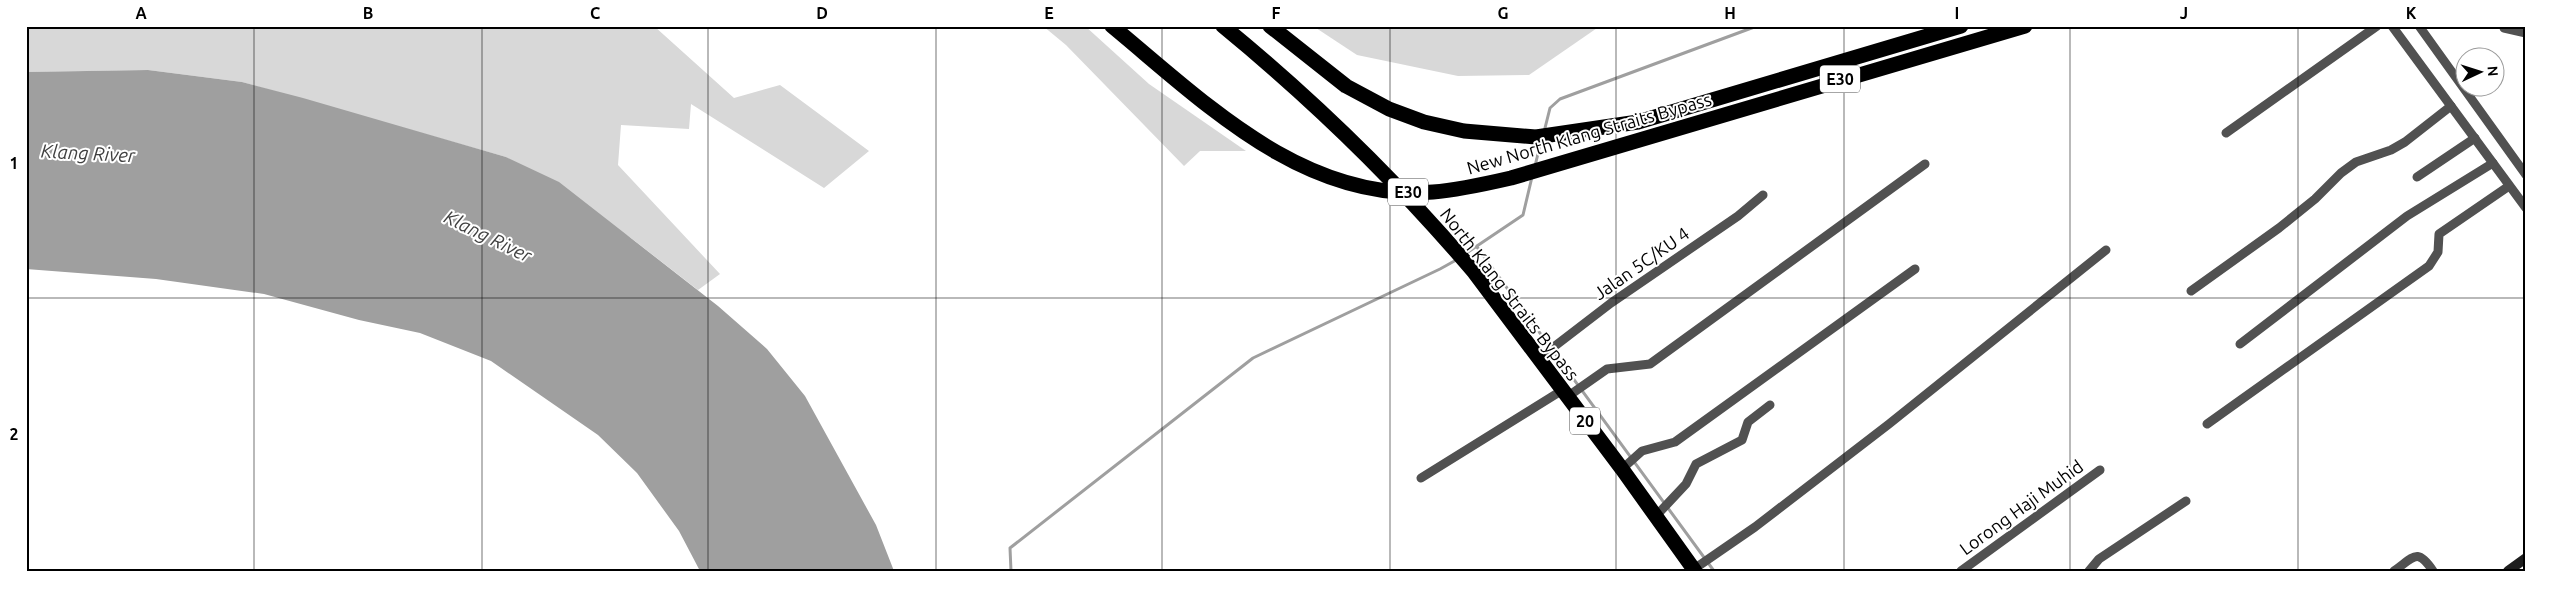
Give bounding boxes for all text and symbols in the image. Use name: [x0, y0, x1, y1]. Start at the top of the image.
text: A: [135, 4, 147, 22]
text: B: [363, 4, 373, 22]
text: C: [590, 4, 600, 22]
text: D: [816, 4, 828, 22]
text: E: [1044, 4, 1054, 22]
text: F: [1272, 4, 1281, 22]
text: G: [1497, 4, 1509, 22]
text: H: [1724, 4, 1736, 22]
text: I: [1955, 4, 1959, 22]
text: J: [2180, 4, 2188, 22]
text: K: [2406, 4, 2417, 22]
north arrow: [2454, 48, 2504, 98]
text: N: [2485, 65, 2501, 77]
road number: E30: [1820, 66, 1860, 92]
street label: New North Klang Straits Bypass: [1464, 88, 1714, 178]
water label: Klang River: [40, 140, 137, 166]
text: 1: [9, 154, 19, 172]
road number: E30: [1388, 178, 1428, 206]
street label: North Klang Straits Bypass: [1437, 204, 1584, 384]
water label: Klang River: [441, 205, 536, 267]
street label: Jalan 5C/KU 4: [1589, 223, 1693, 303]
road number: 20: [1570, 408, 1600, 434]
text: 2: [9, 425, 19, 443]
street label: Lorong Haji Muhid: [1955, 456, 2087, 558]

